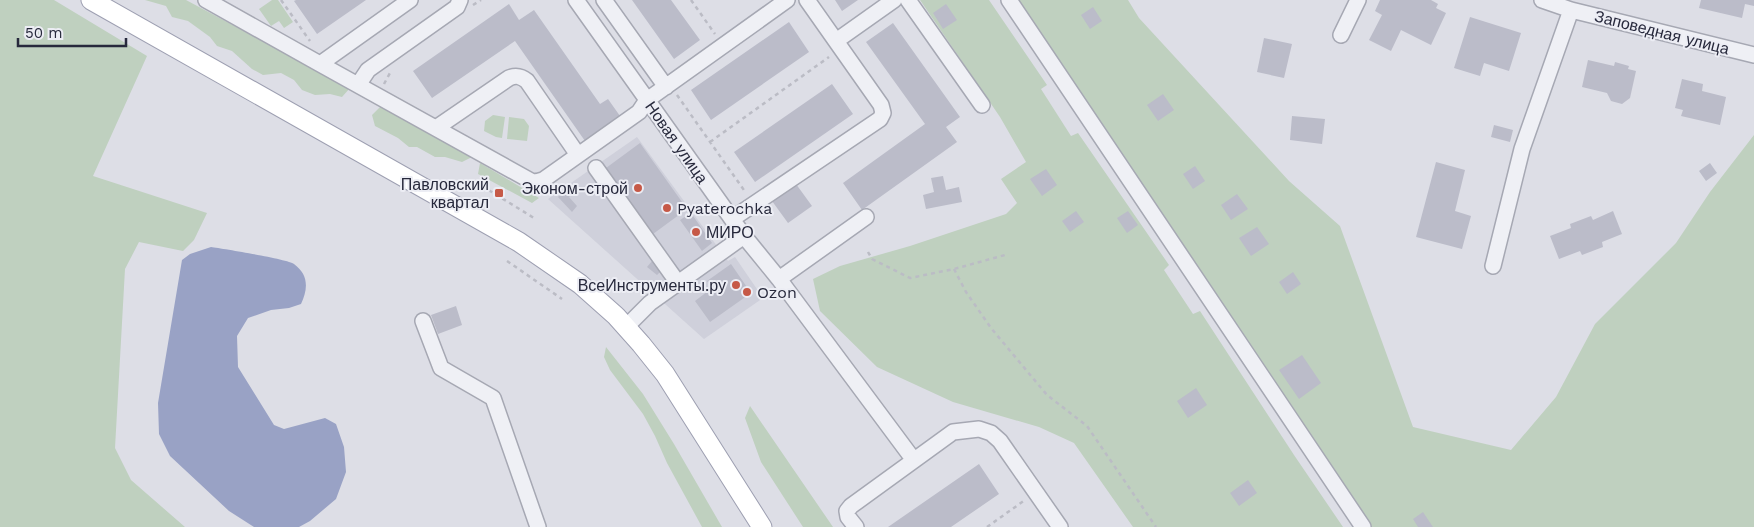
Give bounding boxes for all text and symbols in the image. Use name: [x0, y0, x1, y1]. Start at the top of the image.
street label: Заповедная улица: [1593, 7, 1731, 58]
scale bar: [18, 15, 125, 47]
text: 50 m: [25, 24, 62, 42]
street label: Новая улица: [641, 98, 712, 187]
place label: Павловский квартал: [401, 175, 489, 212]
place label: Эконом-строй: [521, 179, 628, 198]
marker: Эконом-строй: [632, 182, 644, 194]
marker: Павловский квартал: [493, 187, 505, 199]
place label: Pyaterochka: [677, 199, 772, 218]
marker: Pyaterochka: [661, 202, 673, 214]
place label: МИРО: [706, 223, 754, 242]
marker: МИРО: [690, 226, 702, 238]
place label: ВсеИнструменты.ру: [578, 276, 726, 295]
marker: ВсеИнструменты.ру: [730, 279, 742, 291]
place label: Ozon: [757, 283, 797, 302]
marker: Ozon: [741, 286, 753, 298]

